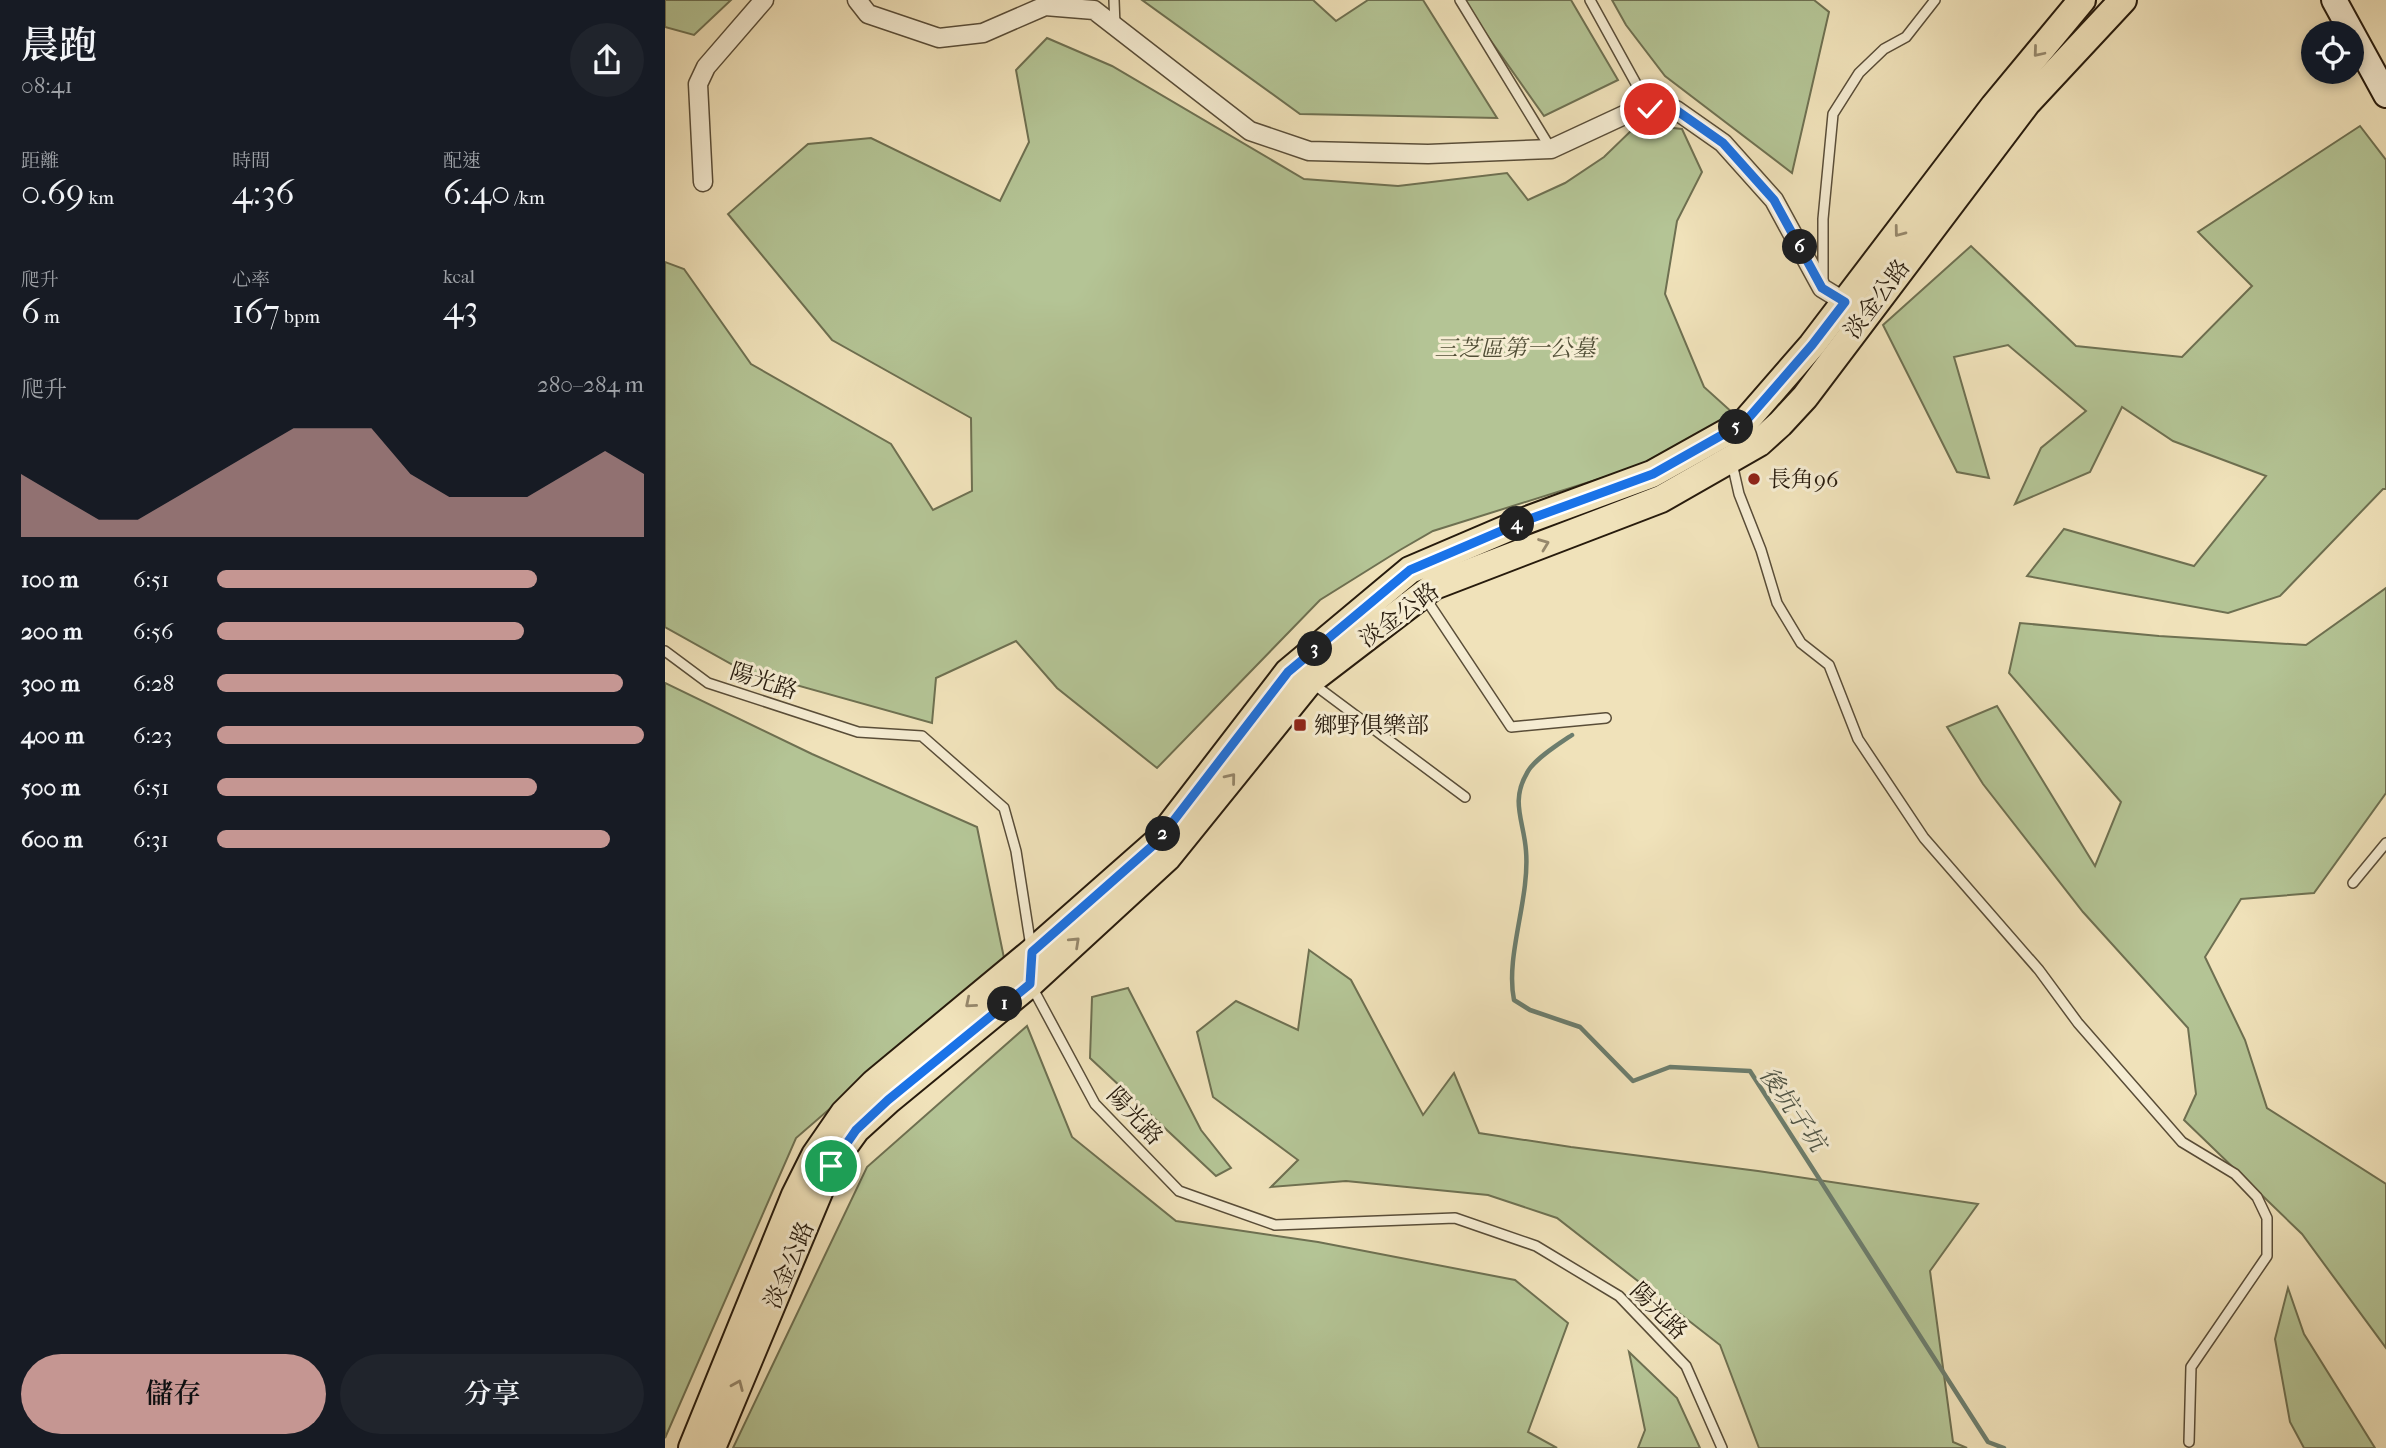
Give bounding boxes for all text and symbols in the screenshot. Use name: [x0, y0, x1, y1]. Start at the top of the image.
map controls: [2301, 21, 2364, 84]
button: locate: [2301, 21, 2364, 84]
text: 晨跑: [21, 23, 97, 68]
button: share: [570, 23, 644, 97]
one-way arrow: [2034, 45, 2047, 57]
text: 08:41: [21, 72, 73, 99]
pin: [1620, 79, 1680, 139]
icon: check: [1631, 90, 1669, 128]
text: 距離: [21, 150, 59, 172]
text: 時間: [232, 150, 270, 172]
text: 配速: [443, 150, 481, 172]
text: 0.69: [21, 172, 84, 213]
text: 4:36: [232, 172, 294, 213]
text: 6:40: [443, 172, 510, 213]
text: km: [84, 187, 114, 209]
text: /km: [510, 187, 545, 209]
one-way arrow: [1894, 224, 1907, 236]
pin: 6: [1783, 230, 1817, 264]
text: 6: [1794, 235, 1805, 257]
street label: 淡金公路: [1839, 254, 1915, 344]
text: kcal: [443, 266, 475, 288]
text: 爬升: [21, 269, 59, 291]
text: 心率: [232, 269, 270, 291]
text: 43: [443, 288, 478, 329]
text: 6: [21, 291, 40, 332]
text: 167: [232, 291, 280, 332]
text: m: [40, 306, 60, 328]
text: bpm: [280, 306, 320, 328]
park label: 三芝區第一公墓: [1435, 335, 1600, 362]
text: 280–284 m: [537, 371, 644, 398]
text: 爬升: [21, 376, 67, 403]
pin: 5: [1719, 410, 1753, 444]
text: 5: [1731, 415, 1740, 437]
place label: 長角96: [1768, 466, 1839, 493]
marker: 長角96: [1746, 471, 1762, 487]
pin: 4: [1499, 506, 1535, 542]
text: 4: [1511, 512, 1522, 534]
one-way arrow: [1538, 538, 1550, 552]
text: 100 m: [21, 566, 79, 593]
text: 6:51: [133, 566, 169, 593]
street label: 淡金公路: [1354, 577, 1444, 653]
text: 200 m: [21, 618, 82, 645]
text: 6:56: [133, 618, 173, 645]
pin: 3: [1297, 632, 1333, 666]
text: 3: [1311, 637, 1318, 659]
street label: 陽光路: [727, 657, 801, 705]
text: 300 m: [21, 670, 80, 697]
text: 6:28: [133, 670, 174, 697]
place label: 鄉野俱樂部: [1314, 712, 1429, 739]
marker: 鄉野俱樂部: [1292, 717, 1308, 733]
text: 400 m: [21, 722, 84, 749]
text: 6:23: [133, 722, 172, 749]
one-way arrow: [1223, 773, 1236, 785]
text: 500 m: [21, 774, 80, 801]
text: 6:51: [133, 774, 169, 801]
pin: 2: [1145, 816, 1181, 852]
text: 2: [1158, 822, 1167, 844]
text: 600 m: [21, 826, 83, 853]
text: 6:31: [133, 826, 169, 853]
one-way arrow: [1067, 938, 1080, 950]
pin: 1: [987, 986, 1023, 1021]
text: 1: [1001, 992, 1008, 1014]
one-way arrow: [966, 995, 979, 1007]
water label: 後坑子坑: [1754, 1062, 1834, 1160]
street label: 陽光路: [1102, 1082, 1168, 1150]
pin: [801, 1136, 861, 1196]
icon: arrive: [812, 1147, 850, 1185]
street label: 淡金公路: [759, 1217, 819, 1313]
street label: 陽光路: [1625, 1277, 1693, 1345]
button: 儲存: [21, 1354, 326, 1434]
button: 分享: [340, 1354, 644, 1434]
one-way arrow: [730, 1380, 744, 1392]

